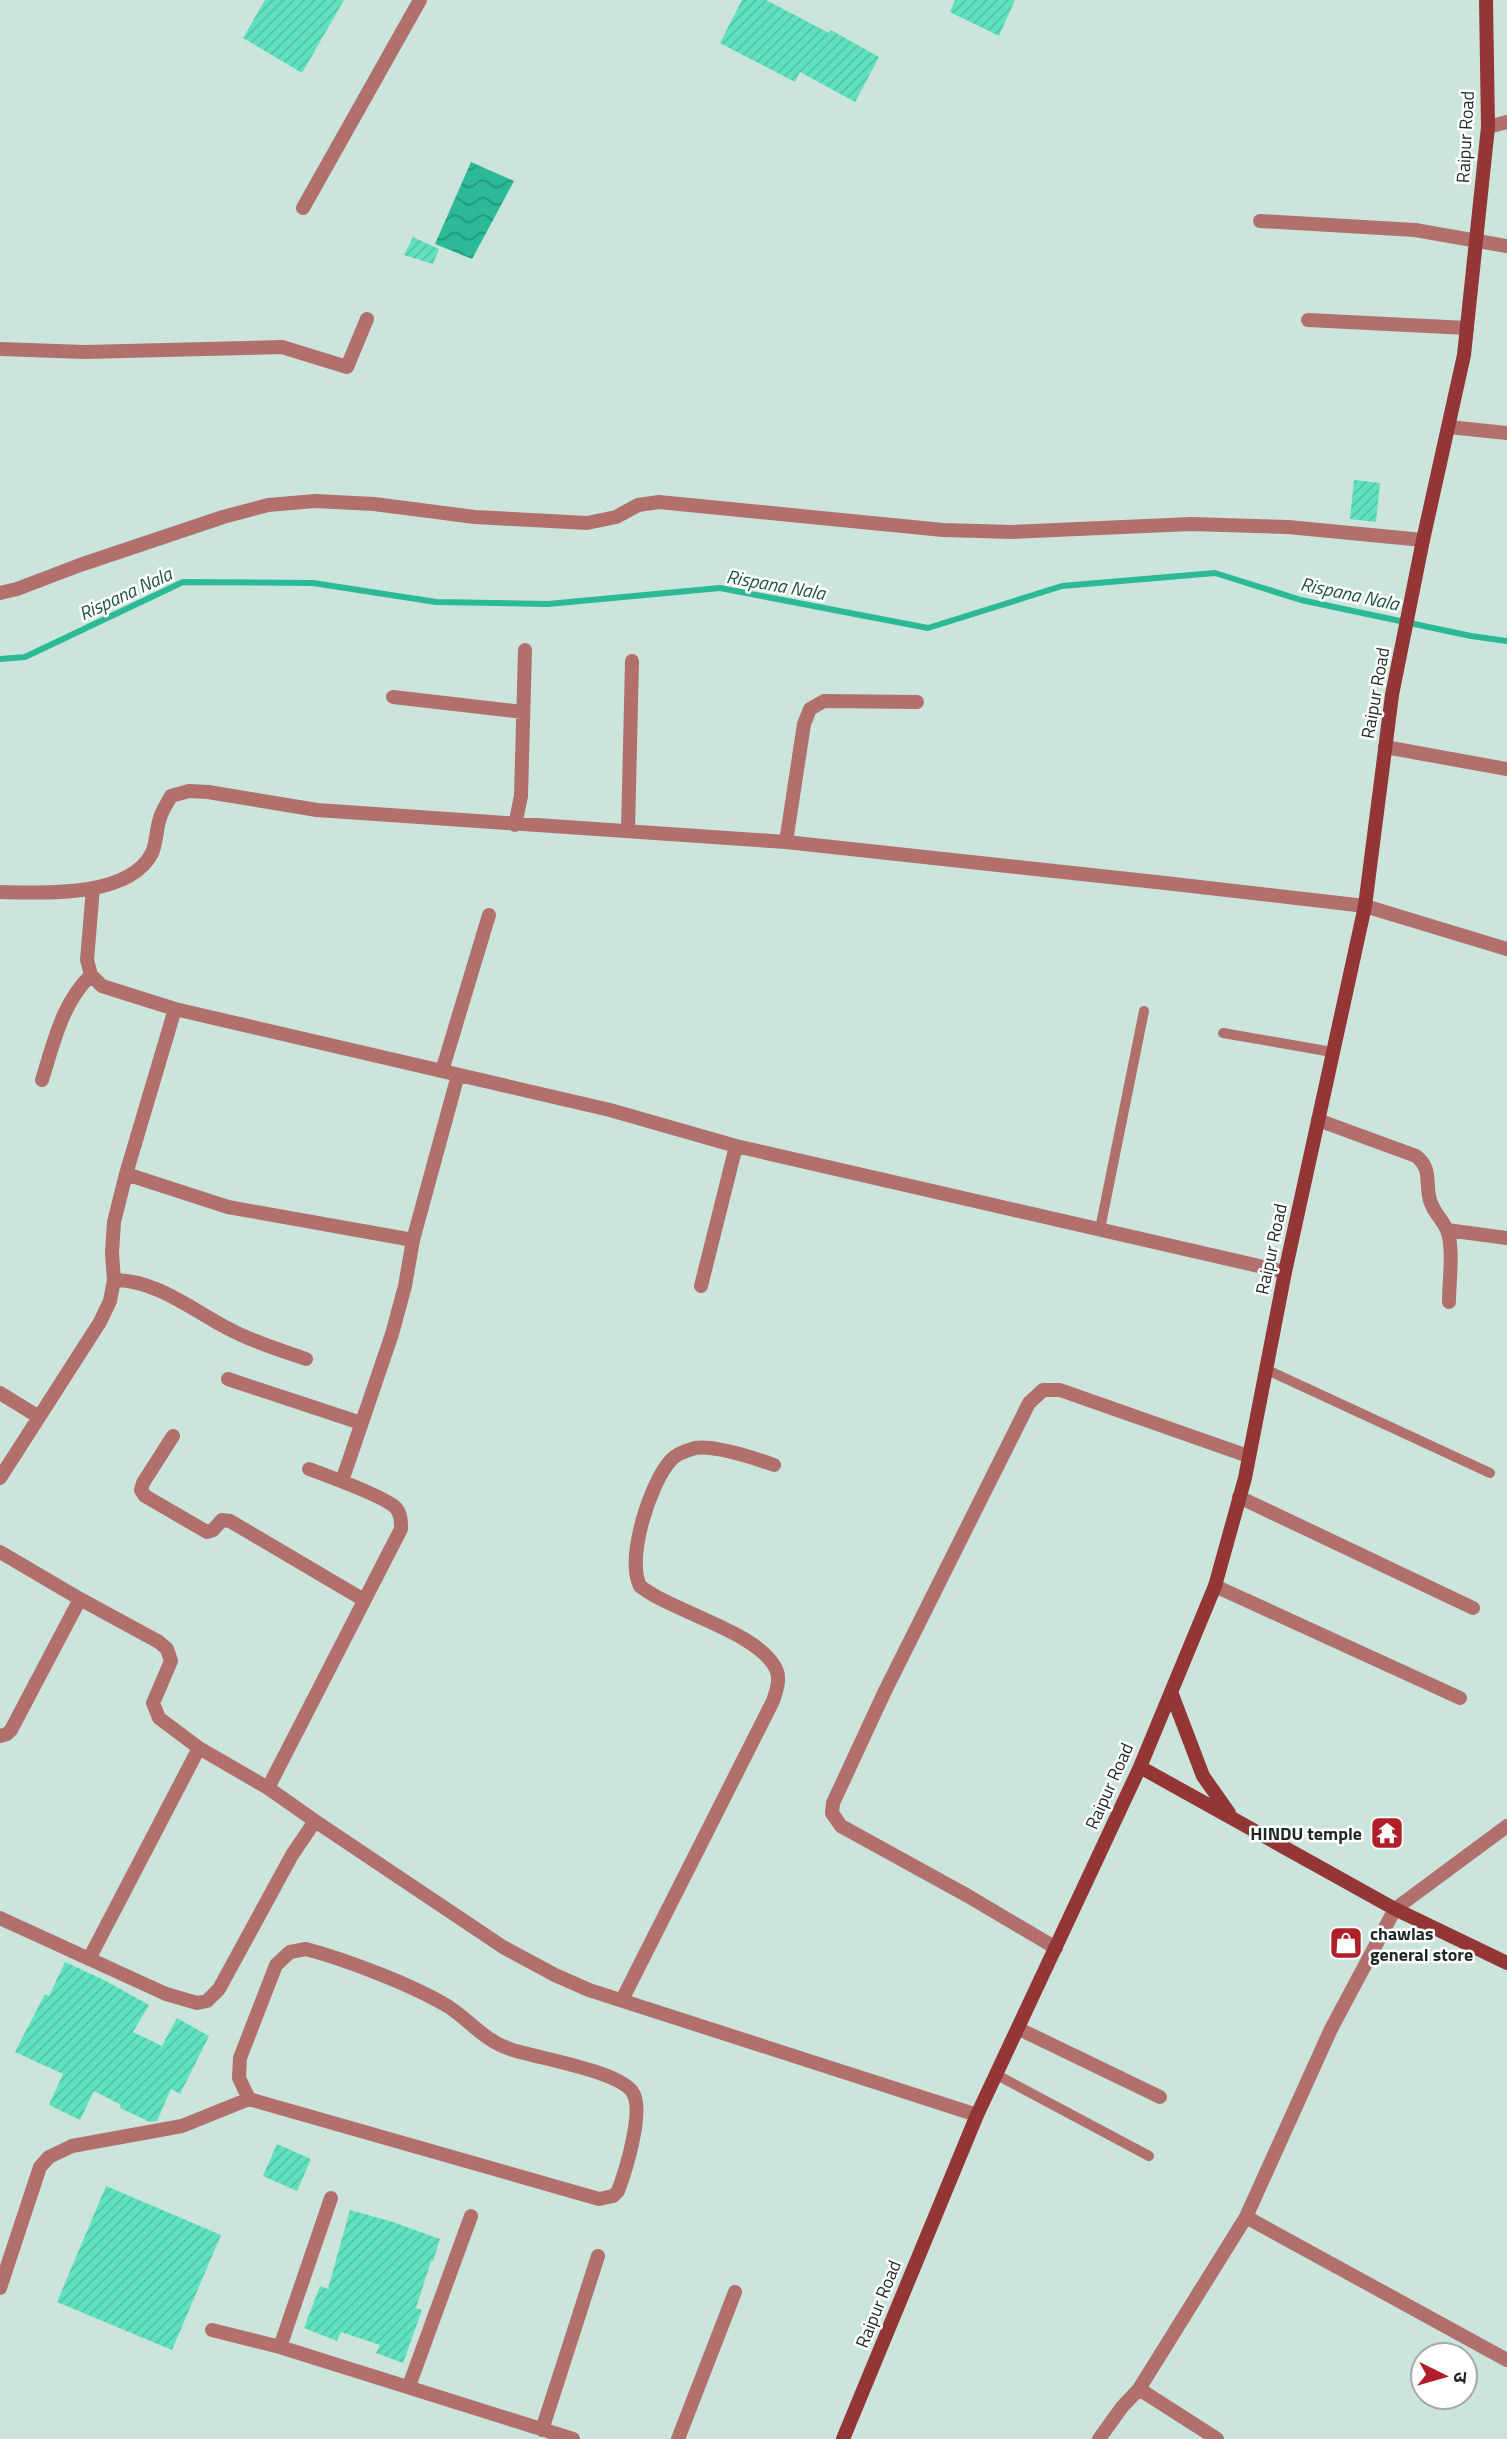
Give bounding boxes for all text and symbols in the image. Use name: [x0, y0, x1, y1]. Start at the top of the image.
street label: Raipur Road: [1449, 90, 1481, 184]
water label: Rispana Nala: [74, 558, 178, 627]
water label: Rispana Nala: [724, 561, 829, 607]
water label: Rispana Nala: [1298, 568, 1403, 618]
street label: Raipur Road: [1354, 645, 1396, 741]
street label: Raipur Road: [1248, 1201, 1294, 1297]
street label: Raipur Road: [1078, 1738, 1140, 1834]
temple icon: HINDU temple: [1368, 1814, 1406, 1852]
place label: HINDU temple: [1250, 1820, 1362, 1847]
place label: chawlas general store: [1370, 1920, 1473, 1968]
shop icon: chawlas general store: [1327, 1924, 1365, 1962]
street label: Raipur Road: [848, 2256, 908, 2352]
north arrow: [1409, 2341, 1479, 2411]
text: उ: [1446, 2371, 1476, 2385]

